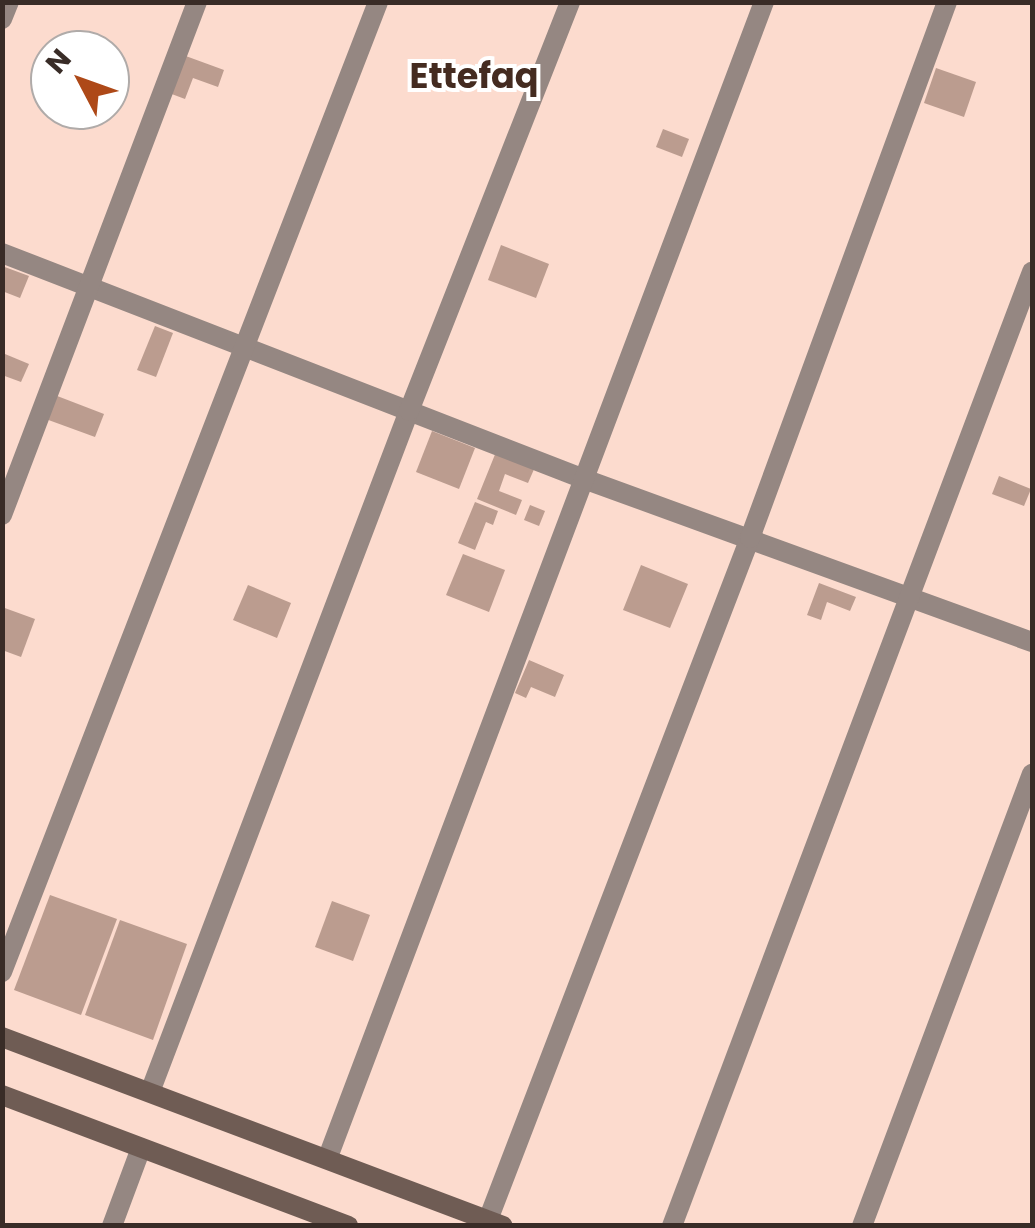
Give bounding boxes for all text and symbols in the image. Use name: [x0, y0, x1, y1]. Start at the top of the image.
north arrow: [30, 30, 130, 130]
text: N: [37, 41, 80, 82]
district label: Ettefaq: [409, 55, 539, 97]

